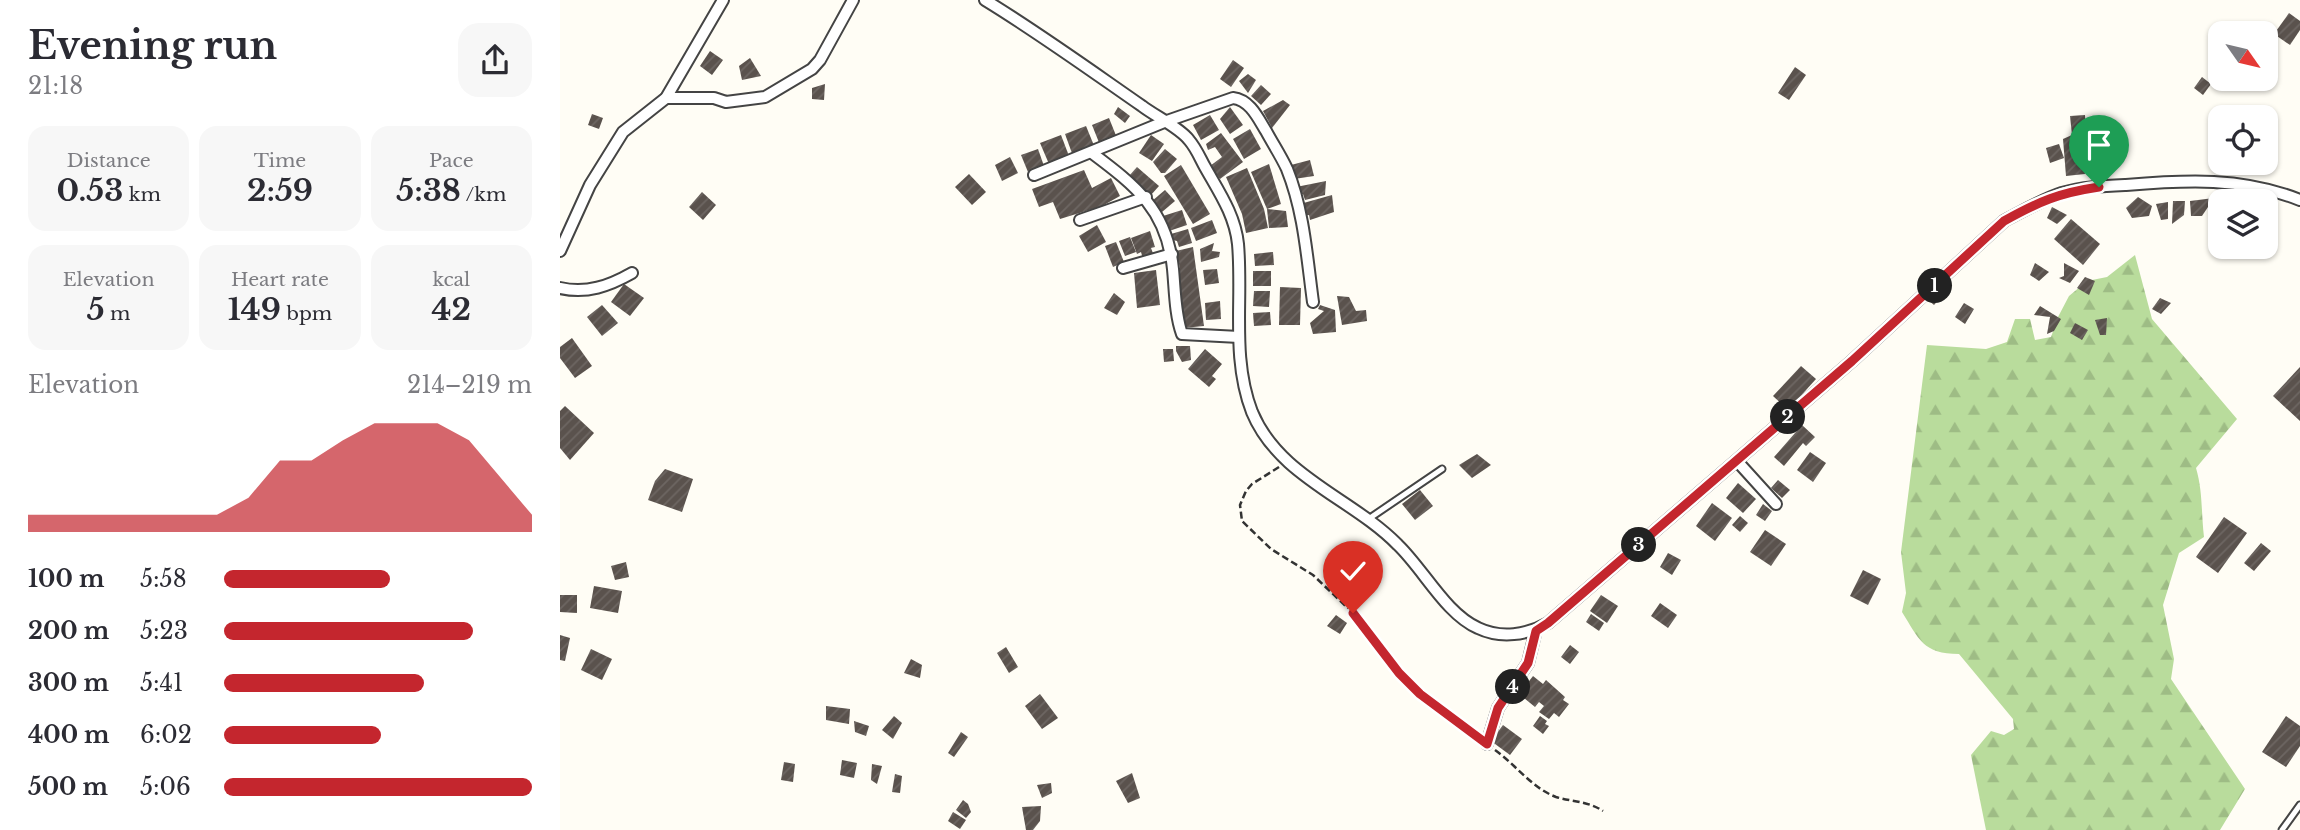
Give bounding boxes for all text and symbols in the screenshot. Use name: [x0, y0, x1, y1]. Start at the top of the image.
north arrow: [2208, 21, 2278, 91]
map controls: [2208, 21, 2278, 259]
text: Evening run: [28, 22, 277, 69]
button: share: [458, 23, 532, 97]
text: 21:18: [28, 72, 83, 100]
button: locate: [2208, 105, 2278, 175]
pin: [2069, 115, 2129, 187]
icon: arrive: [2080, 126, 2118, 164]
text: Distance: [67, 149, 151, 172]
text: Time: [254, 149, 306, 172]
text: Pace: [429, 149, 474, 172]
text: 0.53: [56, 172, 123, 209]
text: 2:59: [247, 172, 313, 209]
text: 5:38: [396, 172, 461, 209]
text: km: [123, 183, 161, 206]
text: /km: [461, 183, 506, 206]
button: layers: [2208, 189, 2278, 259]
text: Elevation: [63, 268, 155, 291]
text: Heart rate: [231, 268, 329, 291]
text: kcal: [432, 268, 470, 291]
pin: 1: [1918, 268, 1952, 304]
text: 1: [1930, 274, 1939, 297]
text: 5: [87, 291, 105, 328]
text: 149: [228, 291, 281, 328]
text: 42: [432, 291, 471, 328]
text: m: [105, 302, 131, 325]
text: bpm: [281, 302, 332, 325]
text: Elevation: [28, 371, 139, 399]
text: 214–219 m: [407, 371, 532, 399]
pin: 2: [1770, 400, 1806, 434]
text: 2: [1781, 405, 1794, 428]
pin: 3: [1622, 528, 1656, 562]
text: 3: [1632, 533, 1645, 556]
pin: [1323, 541, 1383, 613]
icon: check: [1334, 552, 1372, 590]
text: 100 m: [28, 565, 104, 593]
text: 5:58: [140, 565, 187, 593]
text: 200 m: [28, 617, 109, 645]
text: 5:23: [140, 617, 188, 645]
text: 300 m: [28, 669, 109, 697]
text: 5:41: [140, 669, 183, 697]
pin: 4: [1496, 670, 1530, 704]
text: 4: [1506, 675, 1519, 698]
text: 400 m: [28, 721, 110, 749]
text: 6:02: [140, 721, 192, 749]
text: 500 m: [28, 773, 108, 801]
text: 5:06: [140, 773, 191, 801]

